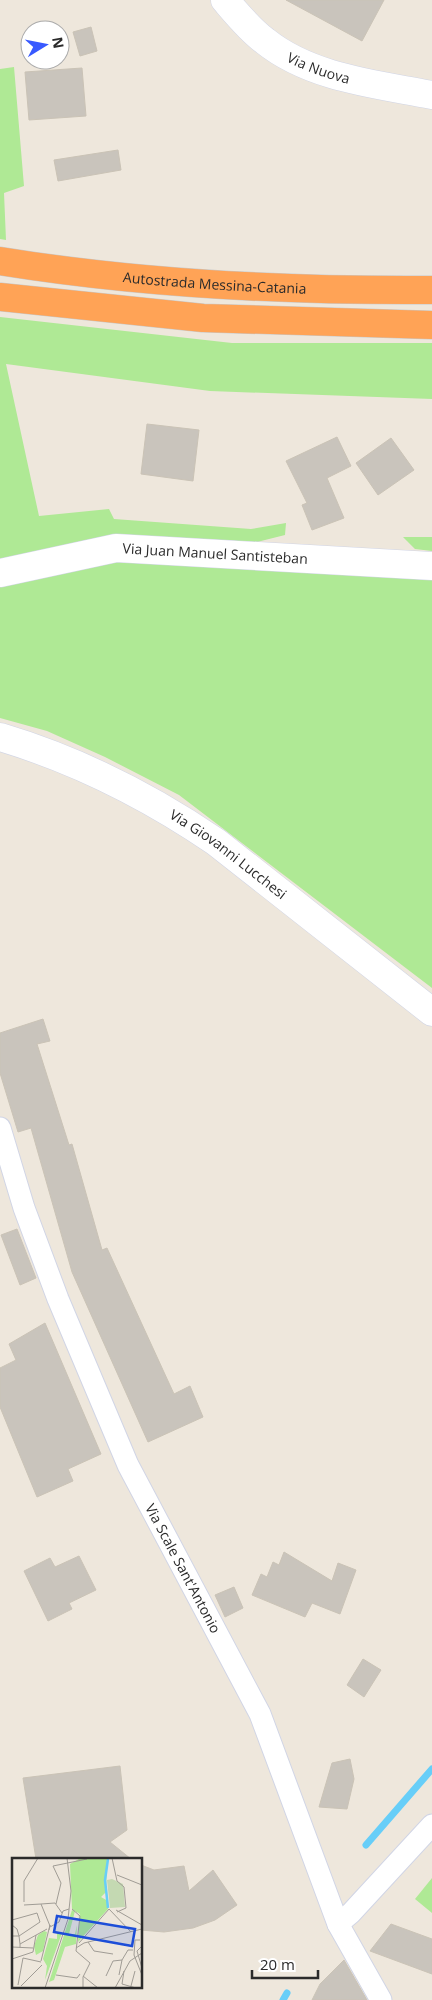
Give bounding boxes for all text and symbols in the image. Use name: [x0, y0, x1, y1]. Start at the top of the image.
north arrow: [20, 20, 70, 70]
text: N: [48, 35, 69, 50]
street label: Via Nuova: [284, 48, 352, 88]
street label: Autostrada Messina-Catania: [122, 267, 307, 298]
street label: Via Juan Manuel Santisteban: [122, 538, 308, 568]
street label: Via Giovanni Lucchesi: [166, 805, 291, 903]
street label: Via Scale Sant'Antonio: [141, 1500, 225, 1636]
inset map: [12, 1858, 142, 1988]
scale bar: [252, 1948, 318, 1980]
text: 20 m: [260, 1954, 295, 1974]

